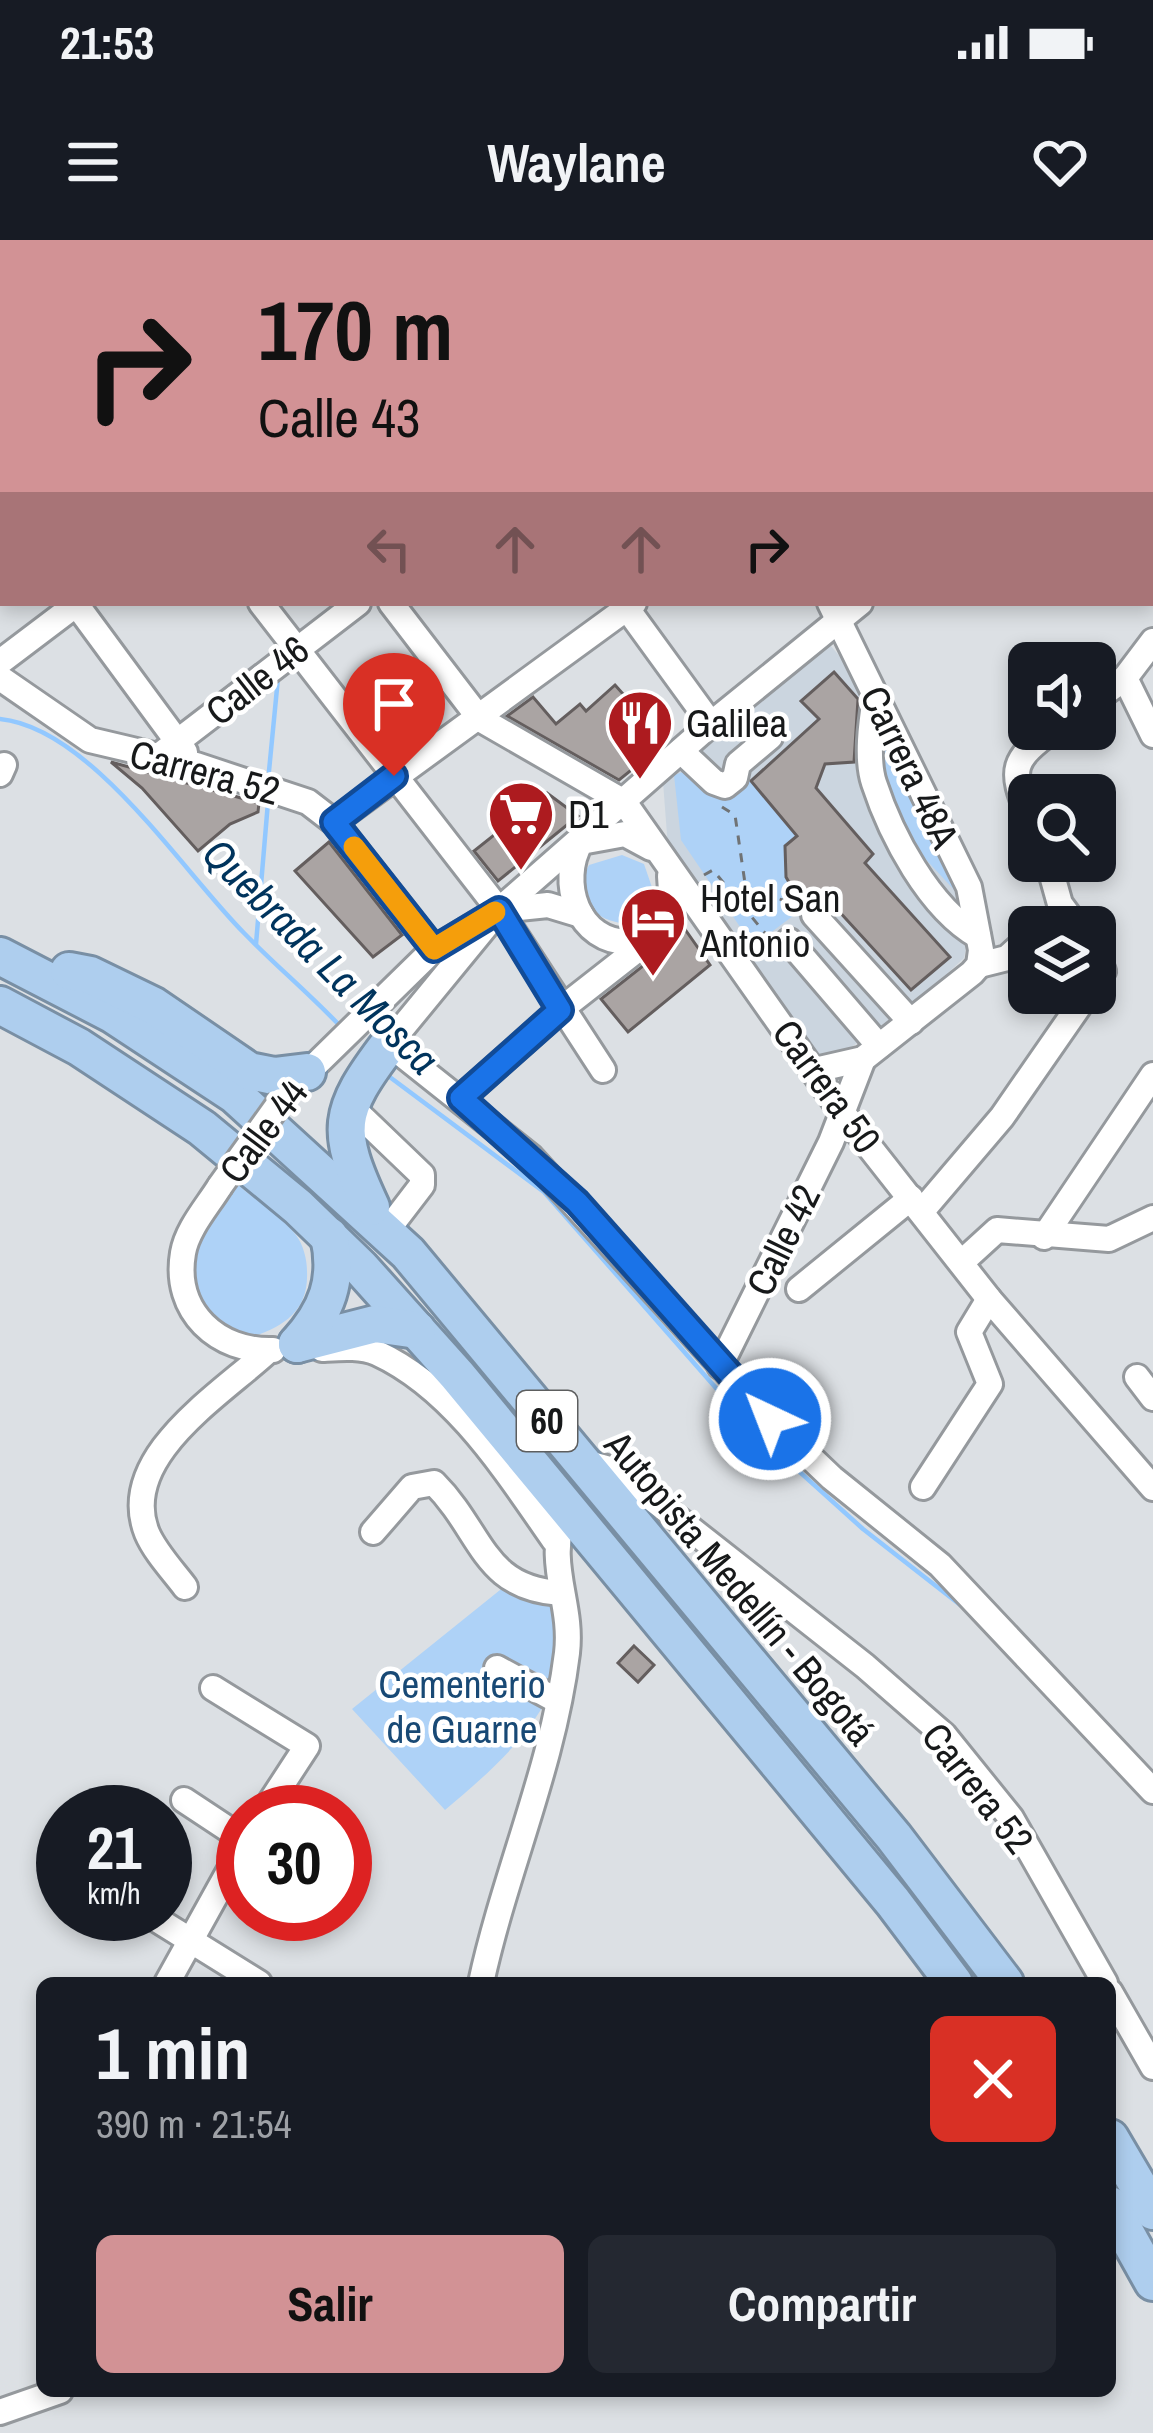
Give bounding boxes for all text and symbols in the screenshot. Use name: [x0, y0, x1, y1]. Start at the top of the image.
text: 21:53: [60, 12, 154, 73]
text: Waylane: [487, 126, 666, 199]
icon: menu: [60, 129, 126, 195]
icon: heart: [1027, 129, 1093, 195]
text: 170 m: [258, 273, 453, 386]
icon: right: [60, 288, 216, 444]
text: Calle 43: [258, 381, 420, 454]
icon: left: [356, 516, 422, 582]
icon: ahead: [482, 516, 548, 582]
icon: ahead: [608, 516, 674, 582]
icon: right: [734, 516, 800, 582]
street label: Calle 46: [195, 623, 319, 737]
map controls: [1008, 642, 1116, 1014]
button: sound: [1008, 642, 1116, 750]
pin: [343, 653, 445, 776]
icon: arrive: [361, 671, 427, 737]
street label: Carrera 48A: [848, 677, 972, 857]
restaurant icon: Galilea: [605, 688, 675, 782]
place label: Galilea: [686, 697, 788, 749]
street label: Carrera 52: [124, 727, 286, 817]
button: search: [1008, 774, 1116, 882]
supermarket icon: D1: [486, 779, 556, 873]
place label: D1: [568, 788, 609, 840]
water label: Quebrada La Mosca: [191, 826, 451, 1086]
place label: Hotel San Antonio: [699, 872, 840, 969]
hotel icon: Hotel San Antonio: [618, 885, 688, 979]
button: layers: [1008, 906, 1116, 1014]
street label: Carrera 50: [761, 1009, 893, 1163]
street label: Calle 44: [207, 1068, 319, 1193]
street label: Calle 42: [734, 1176, 832, 1304]
position arrow: [707, 1356, 833, 1482]
road number: 60: [517, 1391, 577, 1451]
street label: Autopista Medellín - Bogotá: [593, 1419, 887, 1756]
park label: Cementerio de Guarne: [378, 1658, 546, 1755]
street label: Carrera 52: [910, 1712, 1046, 1864]
speed limit sign: 30: [216, 1785, 372, 1941]
text: 21: [87, 1807, 141, 1888]
text: km/h: [87, 1873, 141, 1913]
text: 1 min: [96, 2004, 250, 2101]
button: close: [930, 2016, 1056, 2142]
text: 390 m · 21:54: [96, 2098, 292, 2150]
button: Salir: [96, 2235, 564, 2373]
button: Compartir: [588, 2235, 1056, 2373]

